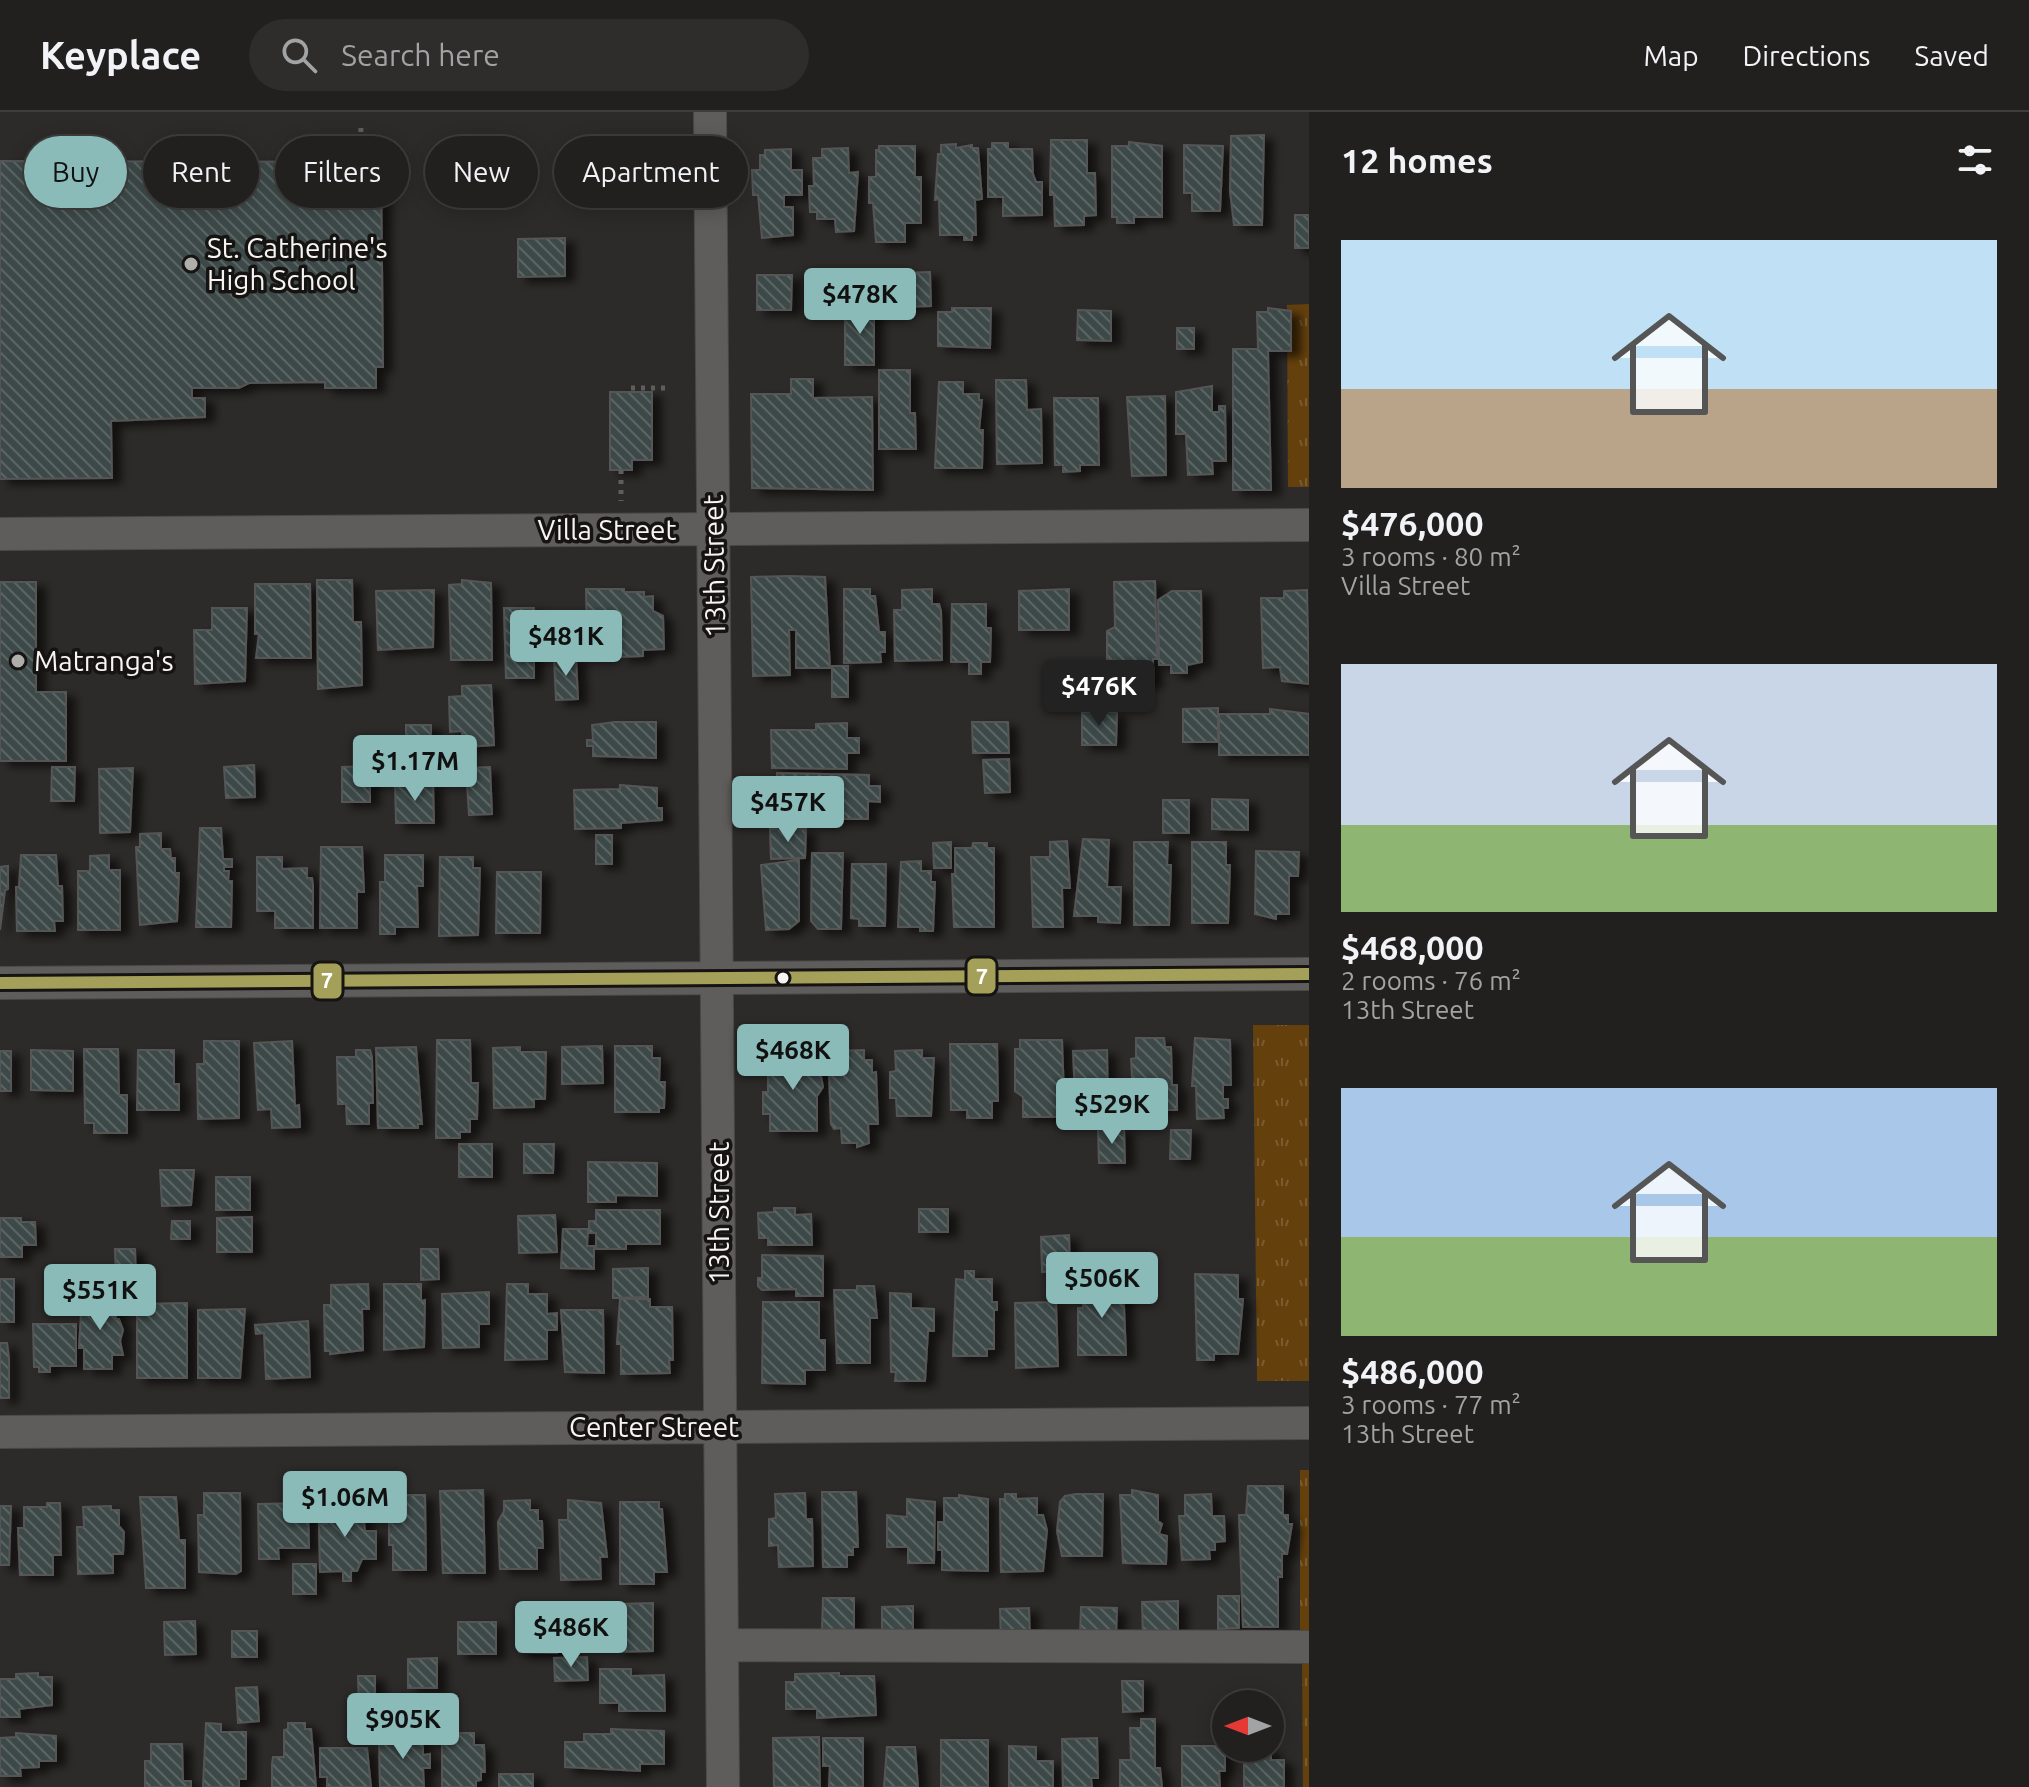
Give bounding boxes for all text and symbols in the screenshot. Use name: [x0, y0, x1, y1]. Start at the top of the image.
search box: [249, 19, 809, 91]
icon: search: [277, 33, 321, 77]
text: Keyplace: [40, 34, 201, 76]
text: Search here: [341, 38, 500, 72]
text: Map: [1643, 40, 1699, 71]
text: Directions: [1743, 40, 1870, 71]
text: Saved: [1914, 40, 1989, 71]
chip: Buy: [24, 136, 127, 208]
chip: Rent: [143, 136, 259, 208]
chip: Filters: [275, 136, 409, 208]
chip: New: [425, 136, 538, 208]
chip: Apartment: [554, 136, 748, 208]
icon: filters: [1953, 138, 1997, 182]
text: 12 homes: [1341, 141, 1493, 179]
place label: St. Catherine's High School: [207, 232, 388, 295]
marker: St. Catherine's High School: [182, 255, 200, 273]
pin: $478K: [804, 268, 916, 336]
text: $478K: [822, 279, 898, 308]
icon: home: [1597, 292, 1741, 436]
street label: 13th Street: [697, 494, 730, 638]
text: $476,000: [1341, 504, 1484, 542]
street label: Villa Street: [537, 514, 677, 545]
text: 3 rooms · 80 m²: [1341, 542, 1521, 571]
text: Villa Street: [1341, 571, 1470, 600]
pin: $481K: [510, 610, 622, 678]
text: $481K: [528, 621, 604, 650]
place label: Matranga's: [34, 645, 174, 676]
marker: Matranga's: [9, 652, 27, 670]
pin: $476K: [1043, 660, 1155, 728]
text: $476K: [1061, 671, 1137, 700]
icon: home: [1597, 716, 1741, 860]
pin: $1.17M: [350, 735, 480, 803]
text: $1.17M: [371, 746, 459, 775]
pin: $457K: [732, 776, 844, 844]
text: $457K: [750, 787, 826, 816]
text: $468,000: [1341, 928, 1484, 966]
line badge: 7: [966, 957, 997, 995]
line badge: 7: [312, 962, 343, 1000]
text: 7: [976, 963, 988, 988]
text: 2 rooms · 76 m²: [1341, 966, 1521, 995]
text: 7: [321, 967, 333, 992]
unlabelled marker: [775, 970, 791, 986]
text: 13th Street: [1341, 995, 1474, 1024]
pin: $468K: [737, 1024, 849, 1092]
text: $468K: [755, 1035, 831, 1064]
pin: $529K: [1056, 1078, 1168, 1146]
text: $529K: [1074, 1089, 1150, 1118]
icon: home: [1597, 1140, 1741, 1284]
street label: 13th Street: [703, 1141, 734, 1285]
pin: $506K: [1046, 1252, 1158, 1320]
text: $506K: [1064, 1263, 1140, 1292]
pin: $551K: [44, 1264, 156, 1332]
text: $551K: [62, 1275, 138, 1304]
text: $486,000: [1341, 1352, 1484, 1390]
text: 3 rooms · 77 m²: [1341, 1390, 1521, 1419]
street label: Center Street: [569, 1411, 739, 1442]
text: 13th Street: [1341, 1419, 1474, 1448]
pin: $1.06M: [280, 1471, 410, 1539]
text: $1.06M: [301, 1482, 389, 1511]
pin: $486K: [515, 1601, 627, 1669]
text: $486K: [533, 1612, 609, 1641]
north arrow: [1212, 1690, 1284, 1762]
map controls: [1212, 1690, 1284, 1762]
pin: $905K: [347, 1693, 459, 1761]
text: $905K: [365, 1704, 441, 1733]

